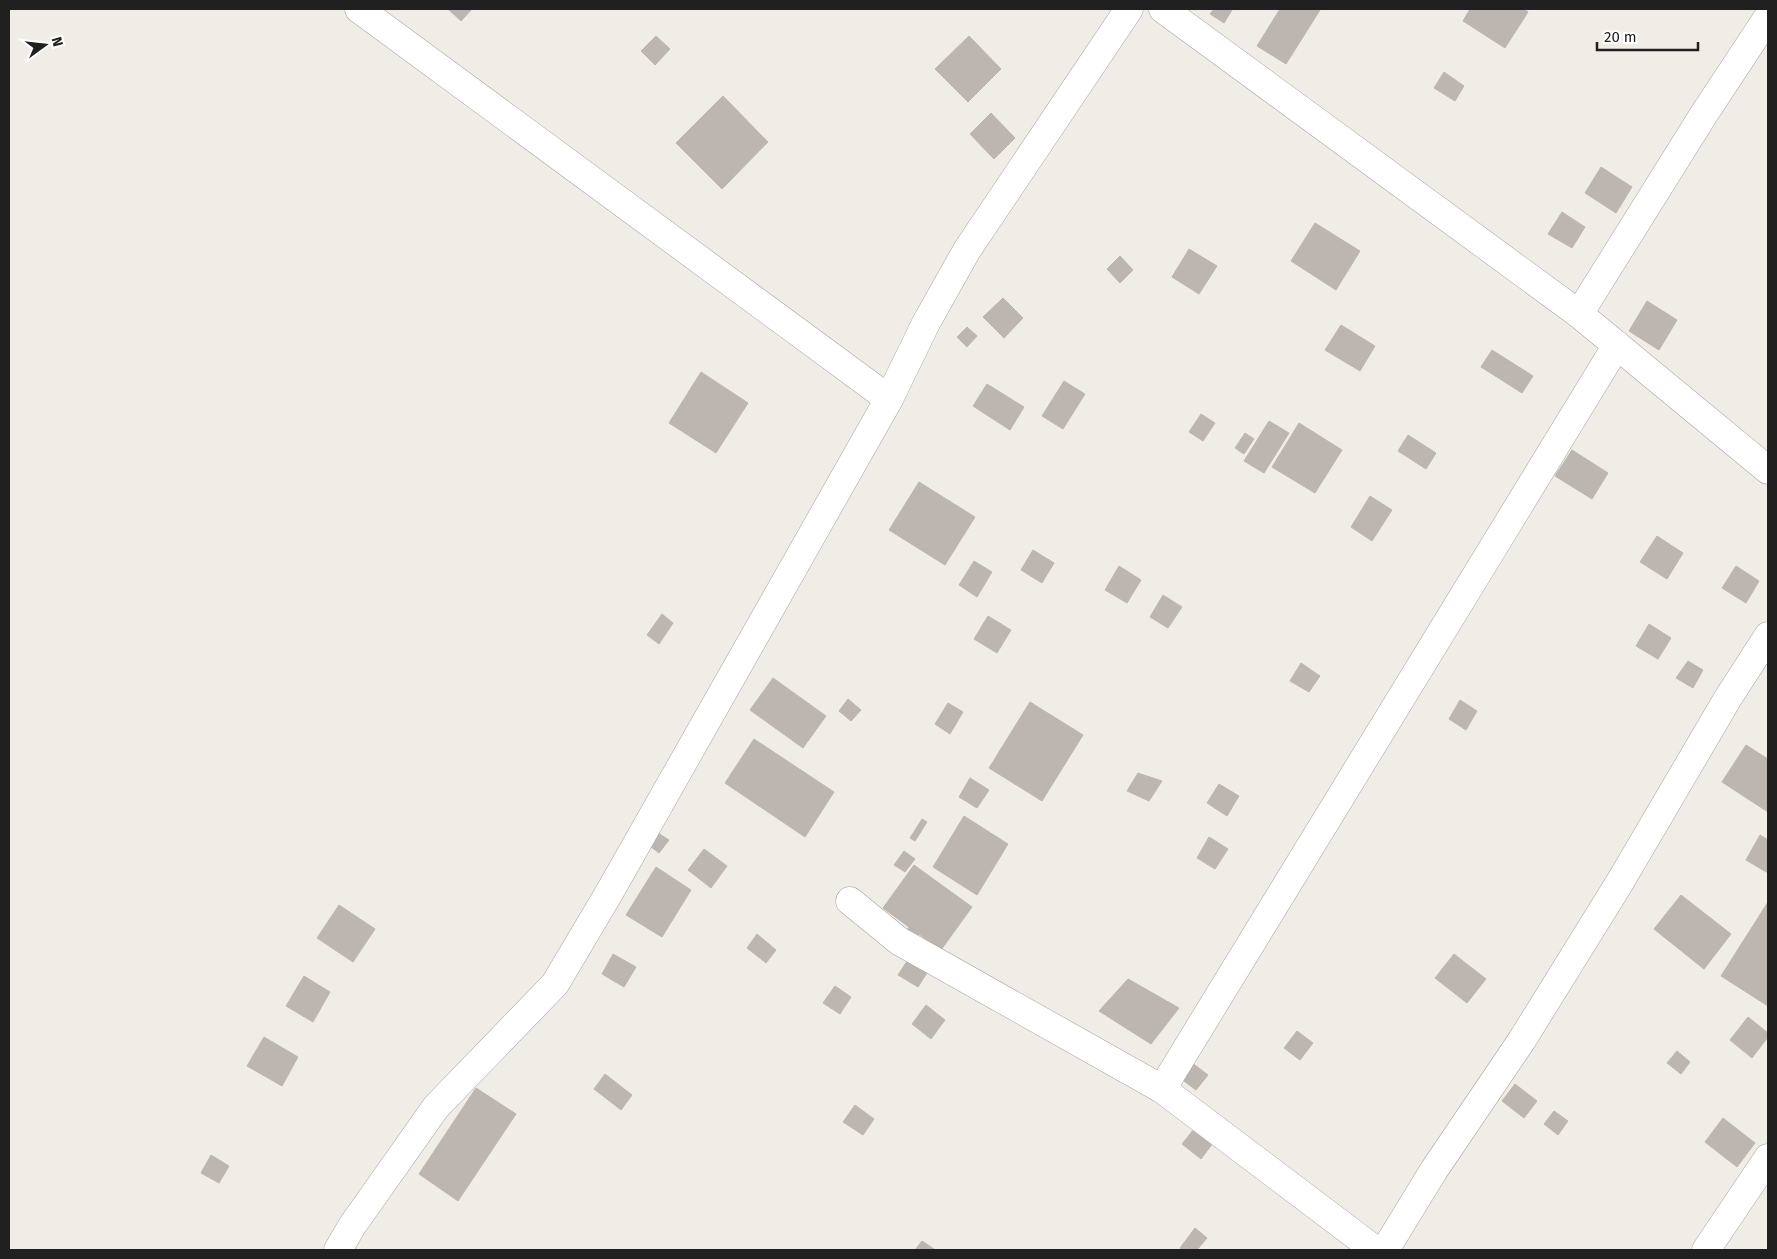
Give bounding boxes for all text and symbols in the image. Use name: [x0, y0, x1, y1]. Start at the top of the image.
north arrow: [20, 20, 70, 70]
scale bar: [1597, 20, 1698, 52]
text: 20 m: [1604, 28, 1637, 46]
text: N: [48, 35, 66, 48]

